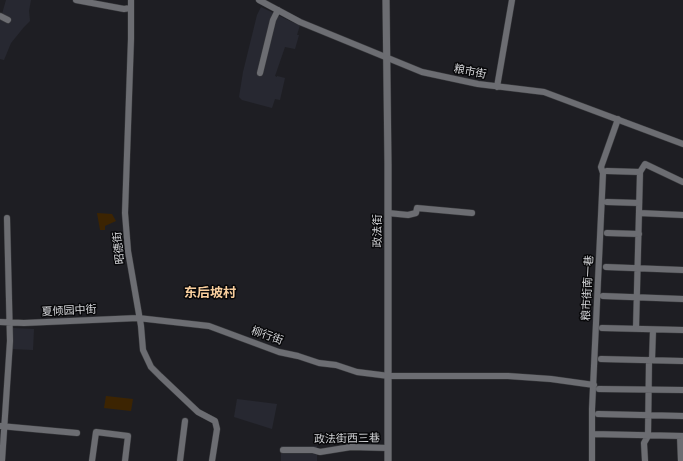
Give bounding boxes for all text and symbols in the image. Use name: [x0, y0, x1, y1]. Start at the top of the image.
street label: 粮市街: [453, 62, 487, 82]
street label: 政法街: [371, 215, 385, 247]
street label: 昭德街: [111, 231, 127, 265]
street label: 粮市街南一巷: [580, 255, 596, 321]
district label: 东后坡村: [184, 285, 236, 301]
street label: 夏倾园中街: [41, 303, 97, 319]
street label: 柳行街: [249, 324, 285, 348]
street label: 政法街西三巷: [314, 432, 380, 446]

